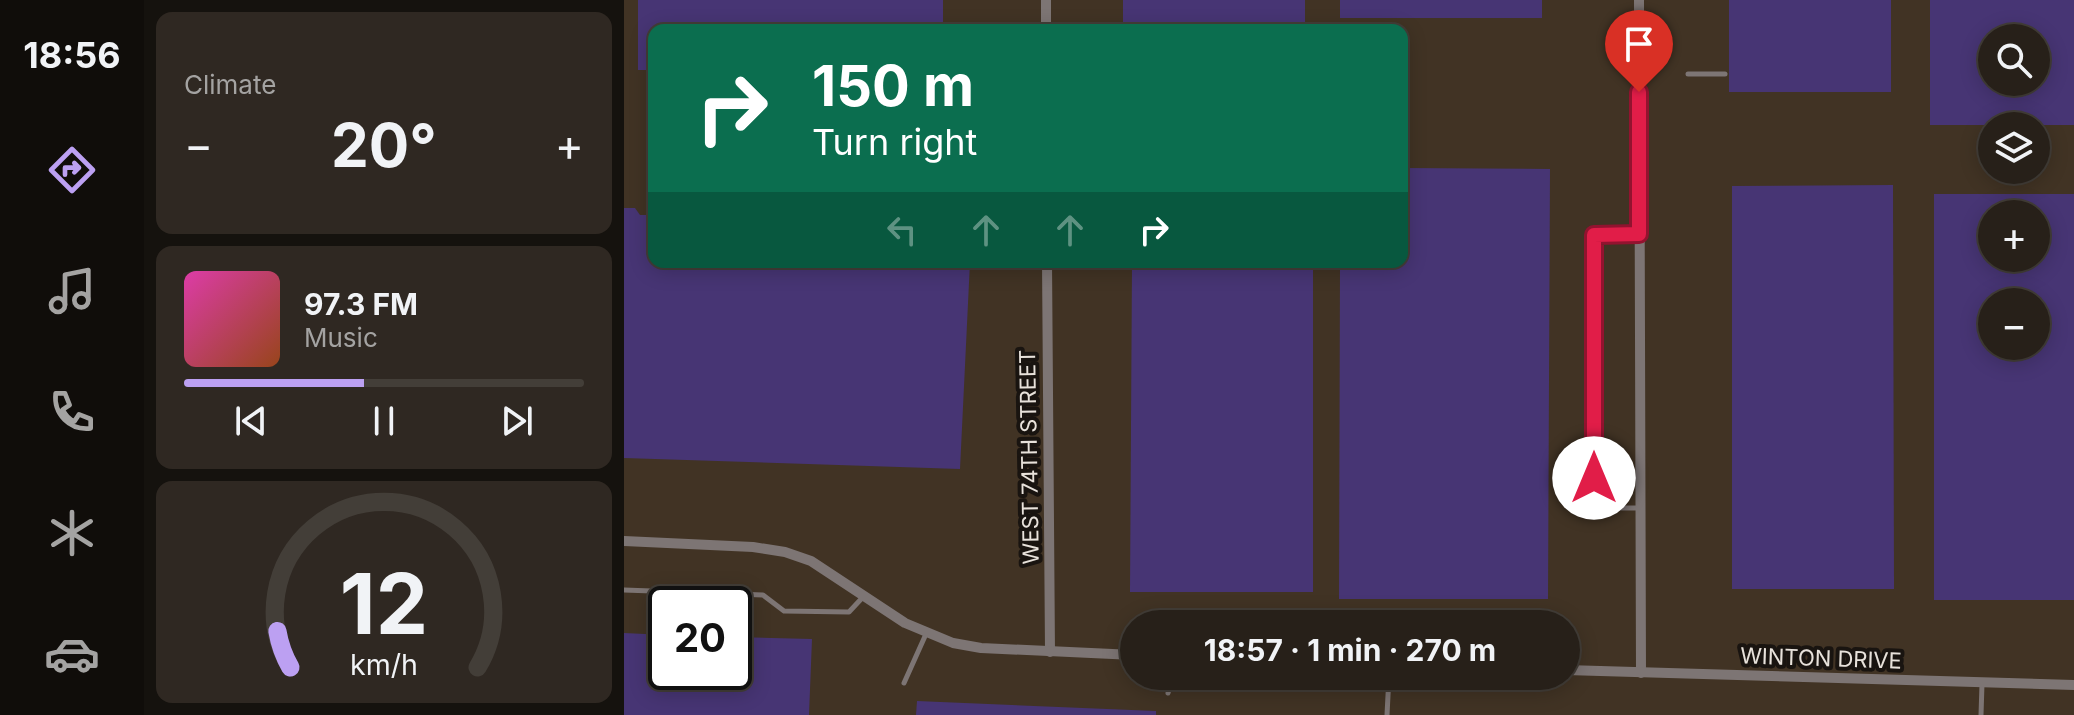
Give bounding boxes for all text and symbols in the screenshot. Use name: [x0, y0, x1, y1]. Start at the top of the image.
pin: [1605, 10, 1673, 92]
icon: arrive: [1617, 22, 1661, 66]
map controls: [1978, 24, 2050, 360]
button: search: [1978, 24, 2050, 96]
text: 18:56: [23, 33, 121, 77]
text: 150 m: [812, 52, 974, 120]
icon: right: [680, 56, 784, 160]
text: Climate: [184, 69, 276, 100]
text: 20°: [331, 109, 437, 181]
button: layers: [1978, 112, 2050, 184]
text: −: [184, 118, 213, 172]
text: +: [555, 118, 584, 172]
text: Turn right: [812, 120, 977, 164]
icon: directions: [44, 142, 100, 198]
button: +: [1978, 200, 2050, 272]
icon: left: [880, 208, 924, 252]
icon: ahead: [964, 208, 1008, 252]
icon: ahead: [1048, 208, 1092, 252]
icon: right: [1132, 208, 1176, 252]
icon: music: [44, 263, 100, 319]
text: 97.3 FM: [304, 286, 418, 322]
button: −: [1978, 288, 2050, 360]
text: Music: [304, 322, 378, 353]
street label: WEST 74TH STREET: [1014, 349, 1044, 565]
icon: phone: [44, 384, 100, 440]
icon: previous: [229, 399, 273, 443]
icon: pause: [362, 399, 406, 443]
icon: next: [495, 399, 539, 443]
position arrow: [1552, 436, 1636, 520]
icon: climate: [44, 505, 100, 561]
text: 12: [340, 552, 428, 653]
speed limit sign: 20: [648, 586, 752, 690]
icon: car: [44, 626, 100, 682]
text: 18:57 · 1 min · 270 m: [1204, 632, 1496, 668]
street label: WINTON DRIVE: [1740, 642, 1902, 674]
text: km/h: [350, 647, 418, 682]

